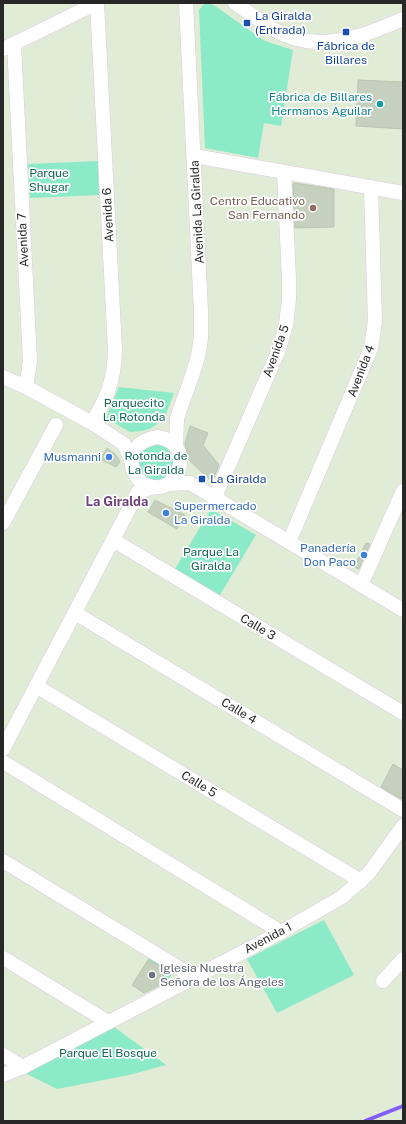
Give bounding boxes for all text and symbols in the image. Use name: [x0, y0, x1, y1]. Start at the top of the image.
place label: La Giralda (Entrada): [255, 9, 311, 37]
marker: La Giralda (Entrada): [242, 18, 252, 28]
marker: Fábrica de Billares: [341, 27, 351, 37]
place label: Fábrica de Billares: [317, 39, 375, 67]
place label: Fábrica de Billares Hermanos Aguilar: [269, 90, 372, 118]
marker: Fábrica de Billares Hermanos Aguilar: [375, 99, 385, 109]
street label: Avenida La Giralda: [187, 160, 207, 264]
park label: Parque Shugar: [29, 166, 70, 194]
street label: Avenida 6: [100, 187, 116, 243]
place label: Centro Educativo San Fernando: [210, 194, 305, 222]
marker: Centro Educativo San Fernando: [308, 203, 318, 213]
street label: Avenida 7: [15, 212, 31, 268]
street label: Avenida 5: [260, 323, 292, 379]
street label: Avenida 4: [345, 343, 377, 399]
park label: Parquecito La Rotonda: [103, 396, 165, 424]
park label: Rotonda de La Giralda: [124, 449, 188, 477]
place label: Musmanni: [44, 450, 101, 464]
marker: Musmanni: [104, 452, 114, 462]
place label: La Giralda: [210, 472, 266, 486]
marker: La Giralda: [197, 474, 207, 484]
district label: La Giralda: [86, 494, 148, 509]
place label: Supermercado La Giralda: [174, 499, 257, 527]
marker: Supermercado La Giralda: [161, 508, 171, 518]
place label: Panadería Don Paco: [300, 541, 356, 569]
park label: Parque La Giralda: [183, 545, 239, 573]
marker: Panadería Don Paco: [359, 550, 369, 560]
street label: Calle 3: [238, 611, 278, 643]
street label: Calle 4: [219, 695, 260, 727]
street label: Calle 5: [179, 768, 220, 800]
street label: Avenida 1: [242, 920, 294, 956]
place label: Iglesia Nuestra Señora de los Ángeles: [160, 961, 284, 989]
marker: Iglesia Nuestra Señora de los Ángeles: [147, 970, 157, 980]
park label: Parque El Bosque: [59, 1046, 157, 1060]

